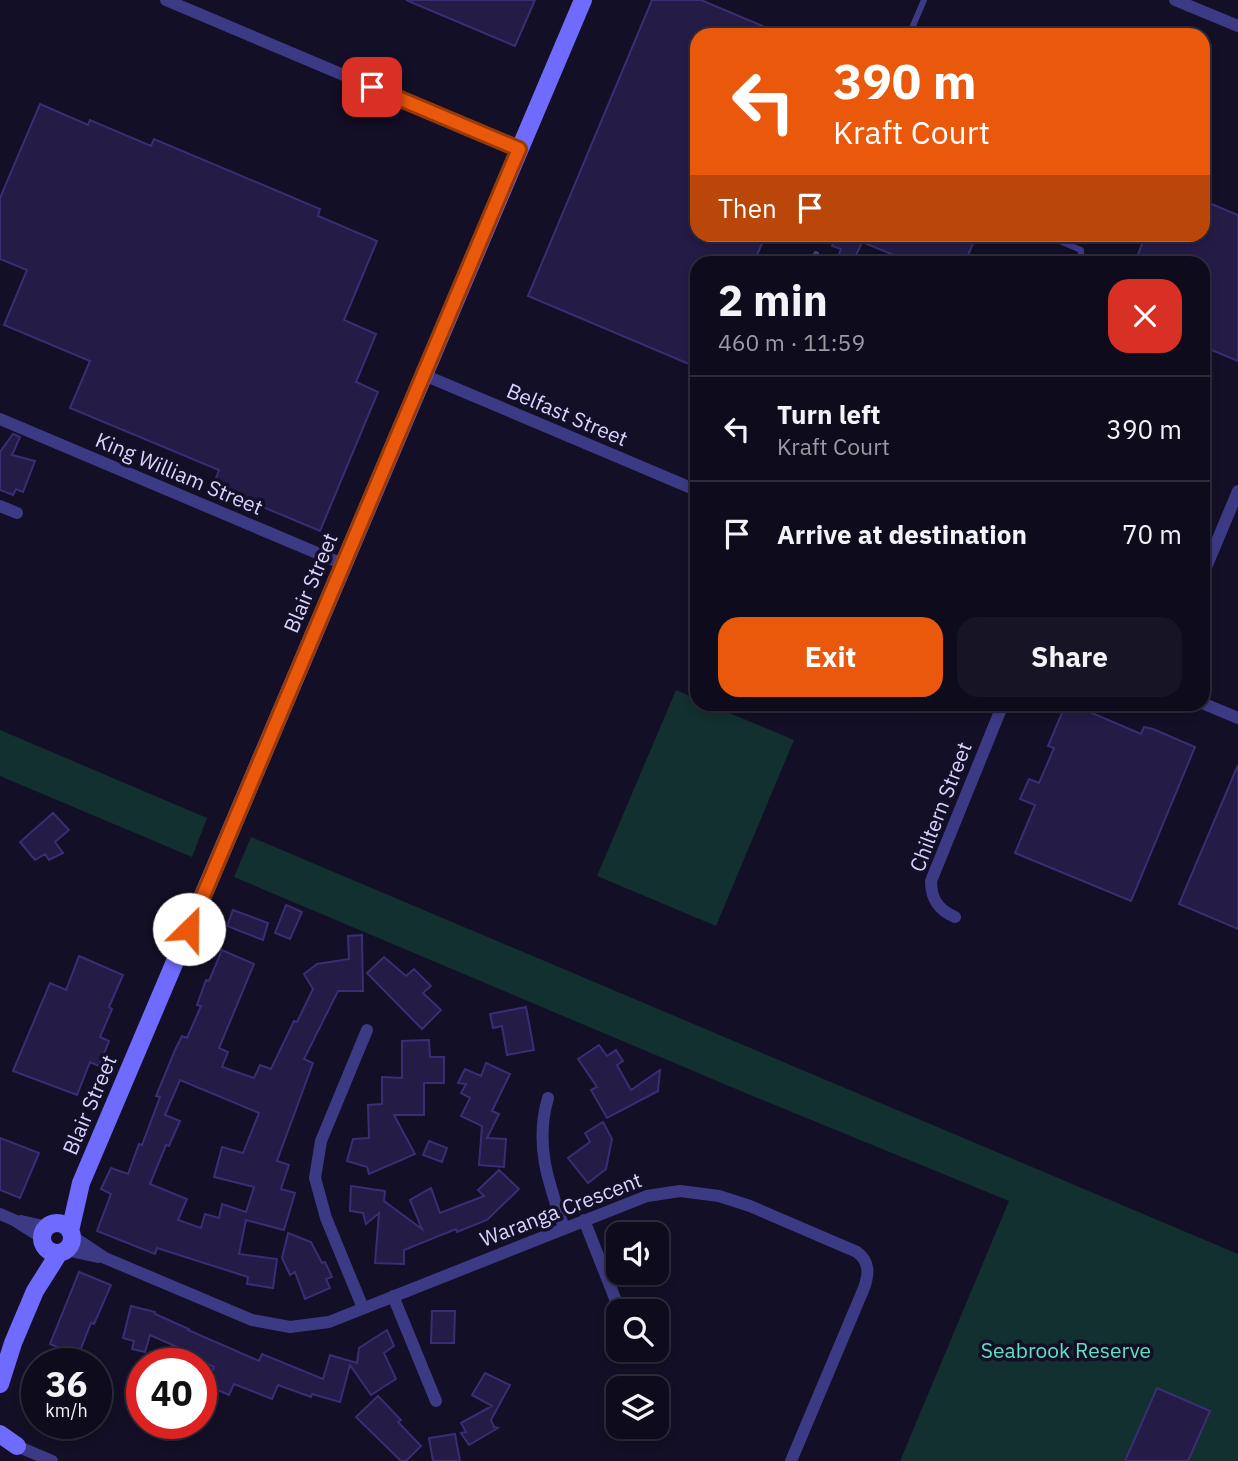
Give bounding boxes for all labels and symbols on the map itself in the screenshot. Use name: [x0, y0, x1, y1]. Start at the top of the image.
pin: [342, 57, 402, 117]
street label: Belfast Street: [503, 376, 632, 452]
street label: King William Street: [91, 425, 267, 521]
street label: Blair Street: [276, 528, 344, 637]
street label: Chiltern Street: [902, 738, 978, 876]
position arrow: [152, 892, 226, 966]
street label: Blair Street: [55, 1050, 123, 1159]
street label: Waranga Crescent: [476, 1165, 646, 1253]
park label: Seabrook Reserve: [981, 1336, 1151, 1364]
speed limit sign: 40: [126, 1348, 217, 1439]

